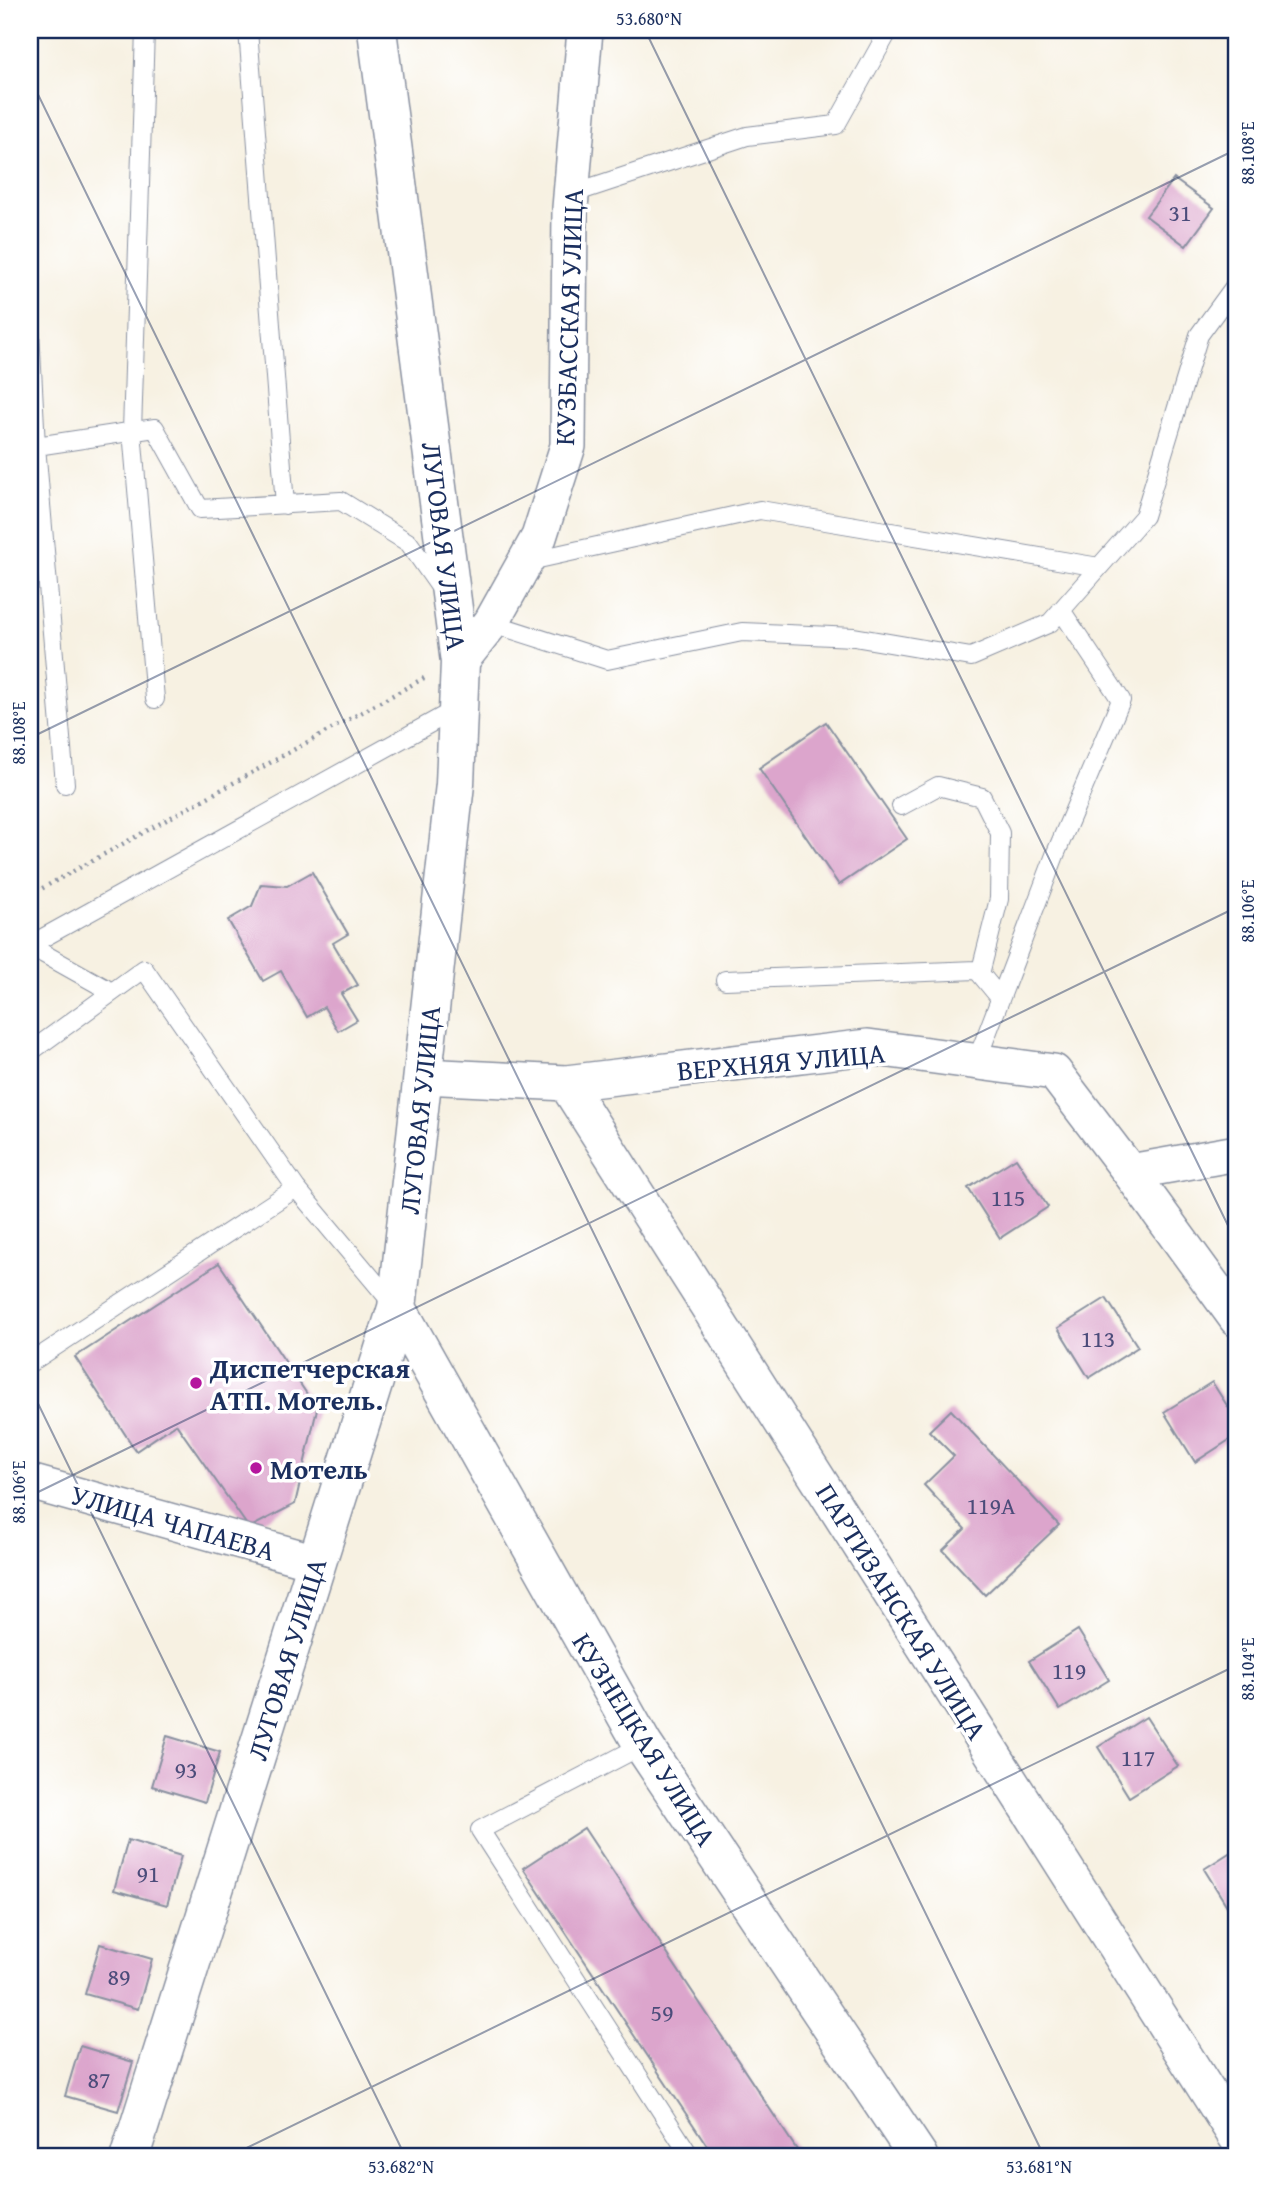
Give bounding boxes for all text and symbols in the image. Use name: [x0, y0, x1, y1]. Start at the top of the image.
text: 53.680°N: [616, 5, 682, 32]
text: 88.108°E: [1234, 121, 1261, 185]
street label: КУЗБАССКАЯ УЛИЦА: [543, 188, 593, 446]
house number: 31: [1168, 195, 1192, 230]
street label: ЛУГОВАЯ УЛИЦА: [412, 439, 478, 653]
text: 88.108°E: [5, 701, 32, 765]
text: 88.106°E: [1234, 879, 1261, 943]
street label: ЛУГОВАЯ УЛИЦА: [388, 1004, 450, 1216]
street label: ВЕРХНЯЯ УЛИЦА: [675, 1031, 887, 1091]
house number: 115: [991, 1180, 1025, 1215]
house number: 113: [1081, 1321, 1115, 1356]
place label: Диспетчерская АТП. Мотель.: [209, 1347, 410, 1420]
marker: Диспетчерская АТП. Мотель.: [188, 1375, 204, 1391]
place label: Мотель: [270, 1448, 368, 1489]
text: 88.106°E: [5, 1460, 32, 1524]
marker: Мотель: [248, 1460, 264, 1476]
street label: УЛИЦА ЧАПАЕВА: [66, 1473, 280, 1571]
street label: ПАРТИЗАНСКАЯ УЛИЦА: [806, 1475, 998, 1747]
house number: 119А: [966, 1488, 1016, 1523]
street label: ЛУГОВАЯ УЛИЦА: [236, 1553, 336, 1765]
street label: КУЗНЕЦКАЯ УЛИЦА: [563, 1624, 727, 1854]
text: 88.104°E: [1234, 1637, 1261, 1701]
house number: 119: [1052, 1653, 1086, 1688]
house number: 117: [1121, 1740, 1155, 1775]
house number: 93: [174, 1752, 198, 1787]
house number: 91: [136, 1856, 160, 1891]
house number: 89: [107, 1959, 131, 1994]
house number: 59: [650, 1995, 674, 2030]
house number: 87: [87, 2062, 111, 2097]
text: 53.682°N: [368, 2153, 434, 2180]
text: 53.681°N: [1006, 2153, 1072, 2180]

